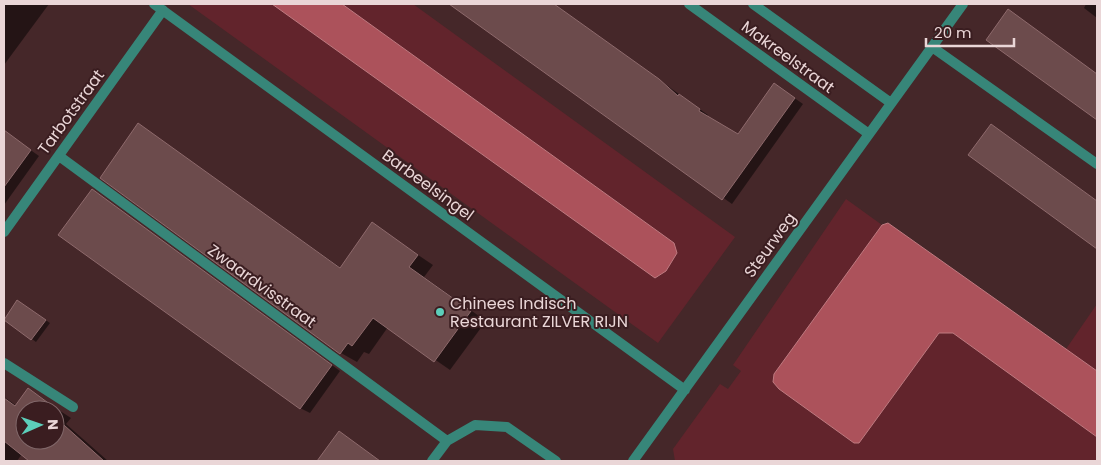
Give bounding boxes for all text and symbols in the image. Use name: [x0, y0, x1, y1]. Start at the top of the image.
street label: Makreelstraat: [737, 15, 839, 99]
scale bar: [926, 15, 1014, 47]
text: 20 m: [934, 22, 972, 43]
street label: Tarbotstraat: [32, 65, 110, 159]
street label: Barbeelsingel: [377, 144, 479, 226]
street label: Steurweg: [739, 208, 801, 282]
street label: Zwaardvisstraat: [203, 239, 321, 333]
place label: Chinees Indisch Restaurant ZILVER RIJN: [450, 292, 628, 333]
marker: Chinees Indisch Restaurant ZILVER RIJN: [434, 306, 446, 318]
north arrow: [15, 400, 65, 450]
text: N: [43, 419, 63, 430]

